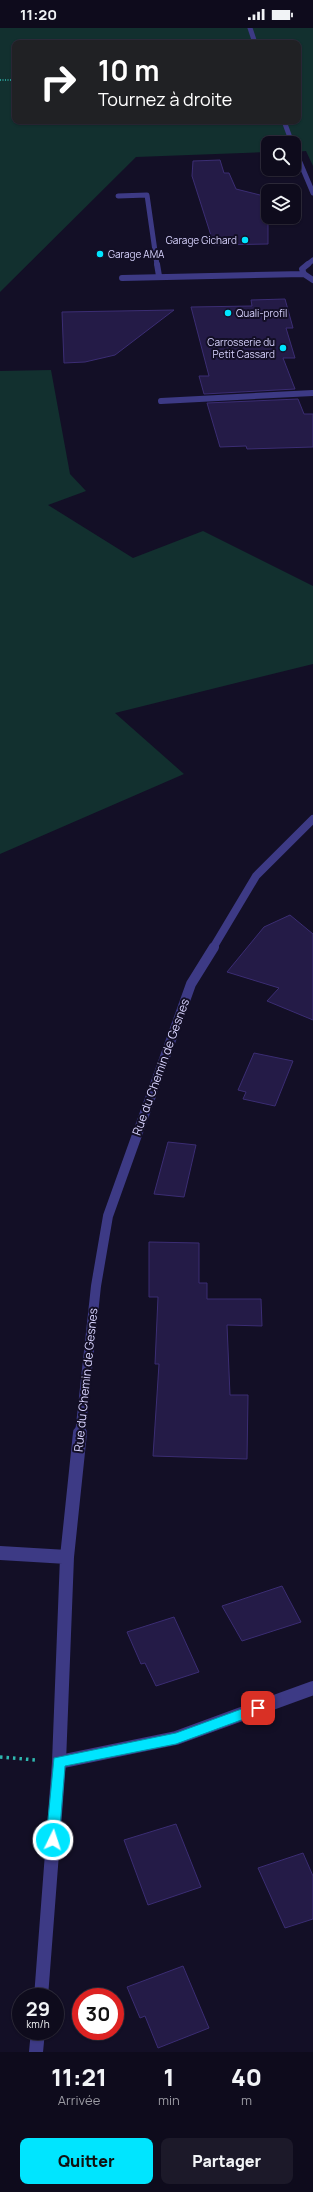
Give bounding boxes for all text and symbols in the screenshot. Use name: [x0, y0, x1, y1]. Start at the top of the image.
text: 11:20: [20, 4, 57, 25]
text: 10 m: [98, 51, 159, 89]
icon: right: [32, 56, 84, 108]
text: Tournez à droite: [98, 87, 232, 111]
map controls: [261, 136, 301, 224]
button: search: [261, 136, 301, 176]
button: layers: [261, 184, 301, 224]
place label: Garage Gichard: [166, 233, 237, 247]
marker: Garage Gichard: [240, 235, 250, 245]
place label: Garage AMA: [108, 247, 165, 261]
marker: Garage AMA: [95, 249, 105, 259]
place label: Quali-profil: [236, 306, 287, 320]
marker: Quali-profil: [223, 308, 233, 318]
place label: Carrosserie du Petit Cassard: [207, 335, 275, 361]
marker: Carrosserie du Petit Cassard: [278, 343, 288, 353]
street label: Rue du Chemin de Gesnes: [128, 996, 193, 1138]
street label: Rue du Chemin de Gesnes: [69, 1307, 102, 1453]
pin: [241, 1691, 275, 1725]
icon: arrive: [247, 1697, 269, 1719]
position arrow: [32, 1819, 74, 1861]
speed limit sign: 30: [72, 1988, 124, 2040]
text: 29: [26, 1995, 50, 2022]
text: km/h: [26, 2017, 50, 2031]
text: 11:21: [51, 2060, 107, 2093]
text: 1: [163, 2060, 174, 2093]
text: 40: [231, 2060, 262, 2093]
text: Arrivée: [58, 2091, 100, 2109]
text: min: [158, 2091, 180, 2109]
text: m: [241, 2091, 252, 2109]
button: Quitter: [20, 2138, 153, 2184]
button: Partager: [161, 2138, 293, 2184]

